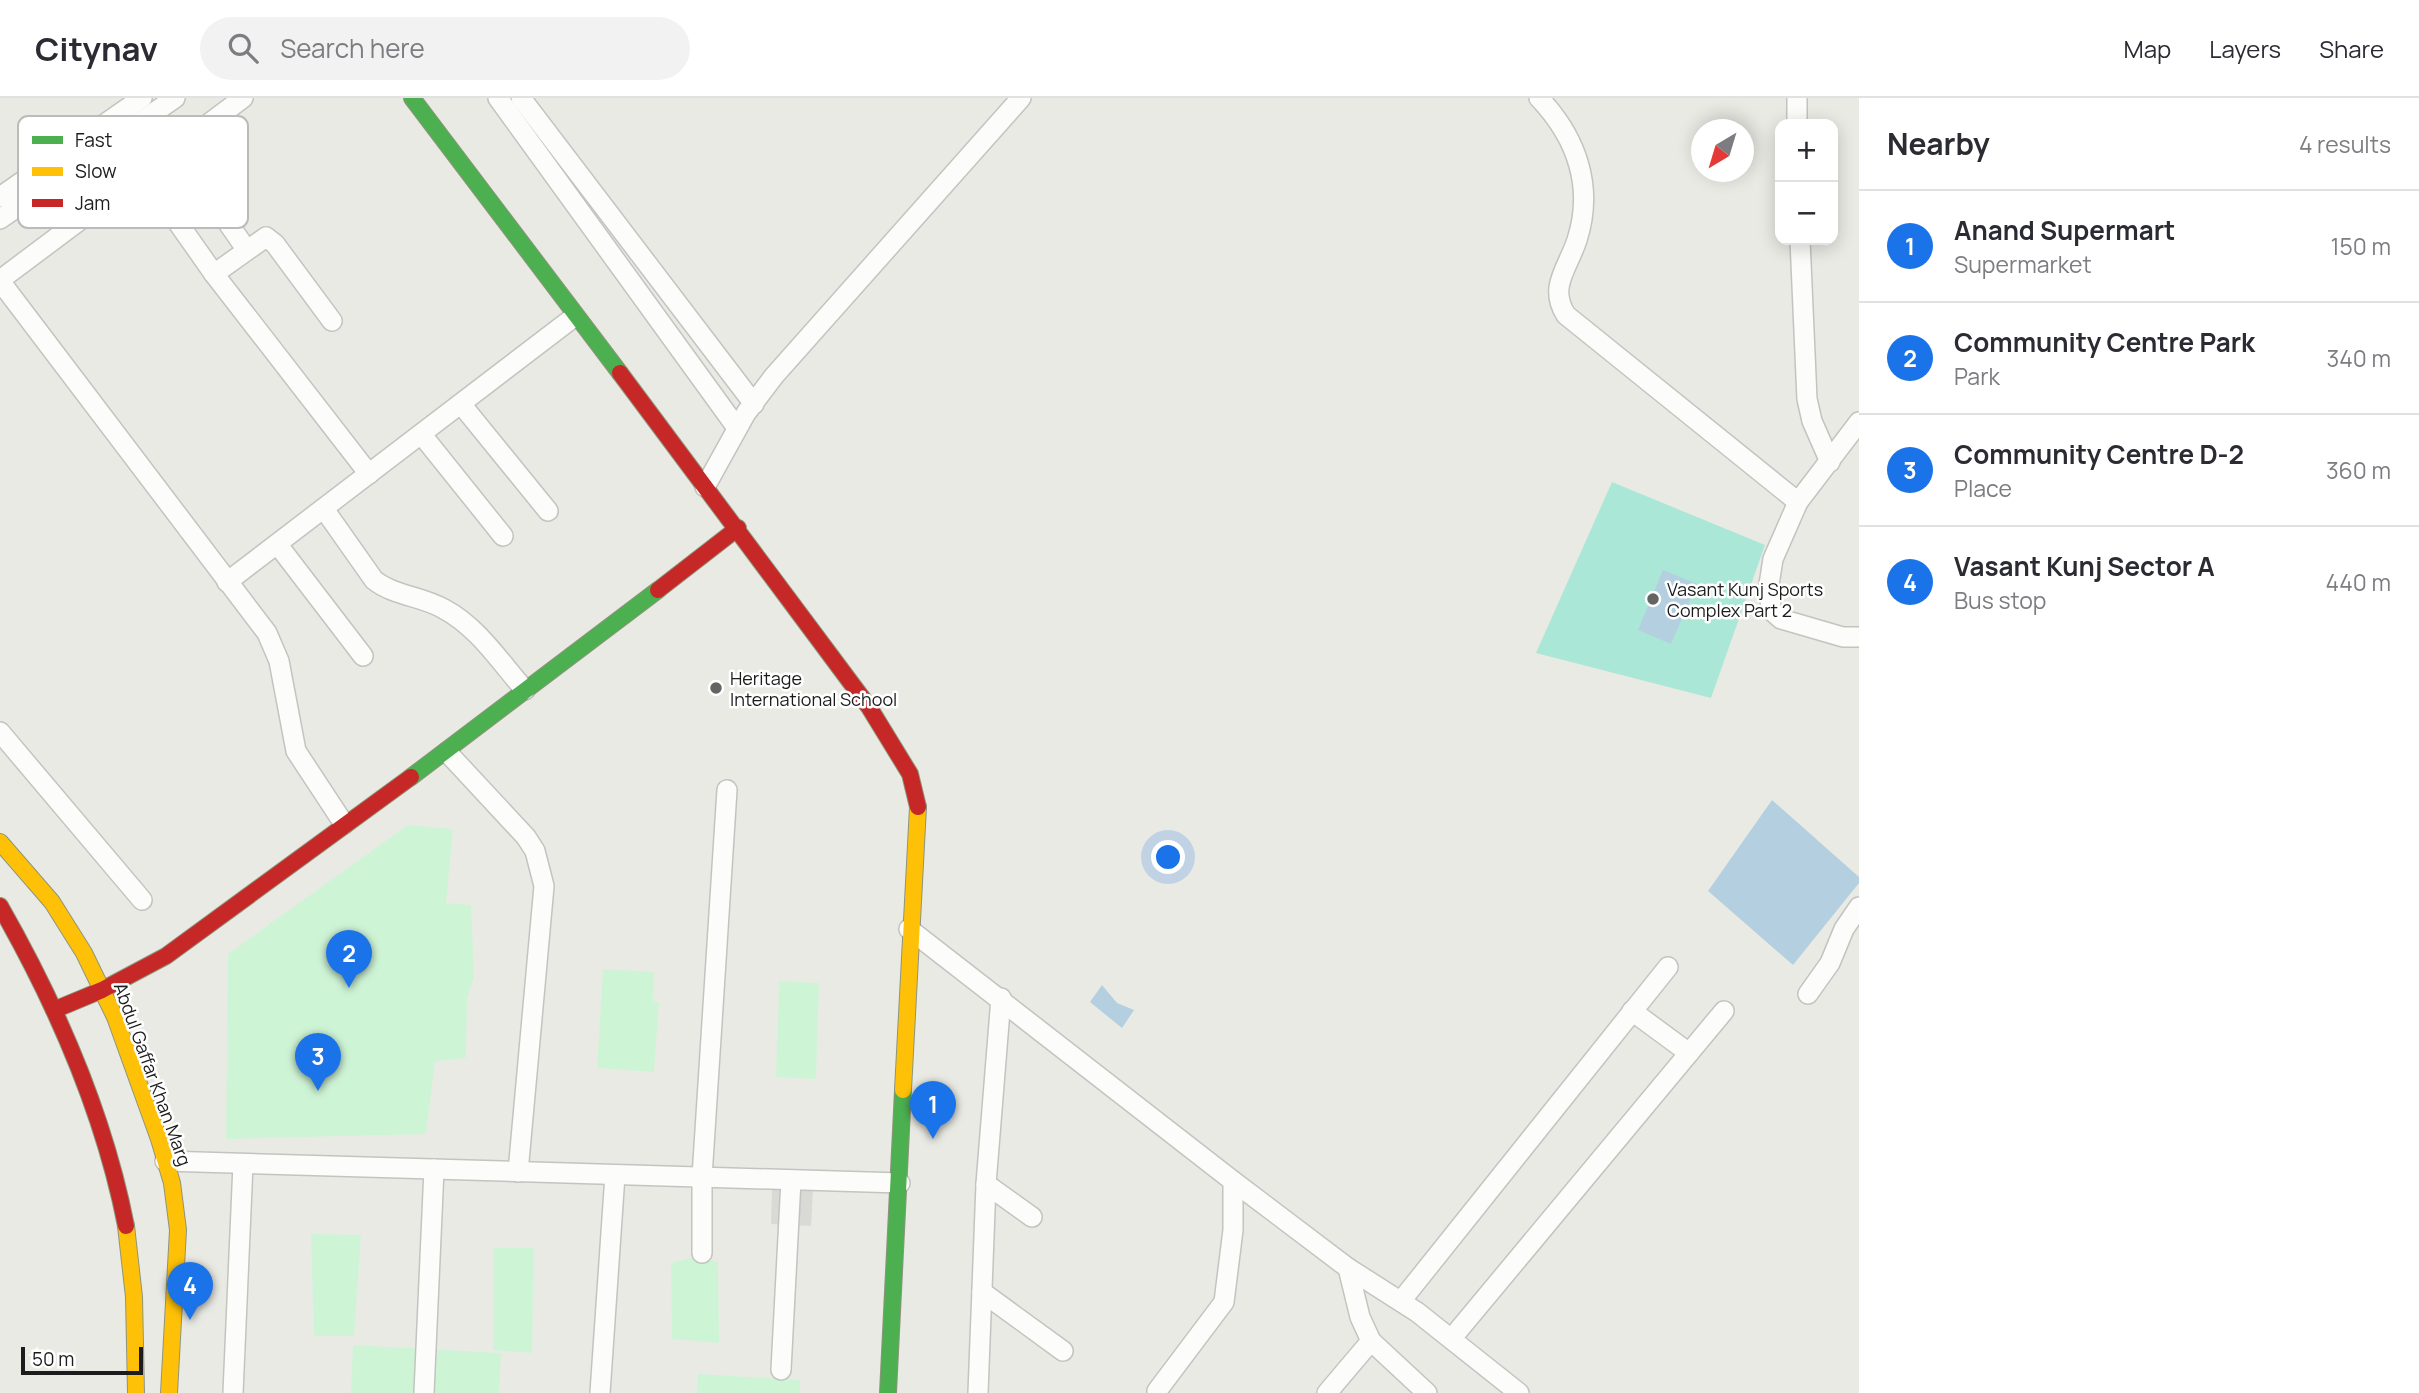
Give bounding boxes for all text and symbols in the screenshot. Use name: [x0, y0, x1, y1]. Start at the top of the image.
search box: [200, 17, 690, 80]
text: Citynav: [35, 26, 158, 71]
icon: search: [224, 29, 262, 67]
text: Search here: [280, 30, 425, 66]
text: Map: [2124, 32, 2171, 65]
text: Layers: [2209, 32, 2281, 65]
text: Share: [2319, 32, 2384, 65]
legend: [18, 116, 248, 228]
north arrow: [1691, 119, 1754, 182]
map controls: [1775, 119, 1838, 245]
button: +: [1775, 119, 1838, 182]
text: Nearby: [1887, 123, 1990, 164]
text: Fast: [75, 127, 112, 153]
text: 4 results: [2299, 128, 2391, 160]
text: Slow: [75, 158, 117, 184]
button: −: [1775, 182, 1838, 245]
text: Jam: [75, 190, 110, 216]
text: Anand Supermart: [1954, 212, 2175, 248]
text: 1: [1905, 230, 1915, 262]
text: 150 m: [2331, 230, 2391, 262]
text: Supermarket: [1954, 248, 2092, 280]
text: Community Centre Park: [1954, 324, 2255, 360]
text: 2: [1903, 342, 1917, 374]
text: 340 m: [2327, 342, 2391, 374]
text: Park: [1954, 360, 2000, 392]
text: Community Centre D-2: [1954, 436, 2244, 472]
text: 3: [1903, 454, 1917, 486]
text: 360 m: [2326, 454, 2391, 486]
text: Place: [1954, 472, 2012, 504]
text: Vasant Kunj Sector A: [1954, 548, 2215, 584]
text: 4: [1903, 566, 1917, 598]
text: 440 m: [2326, 566, 2391, 598]
place label: Vasant Kunj Sports Complex Part 2: [1667, 577, 1823, 622]
text: Bus stop: [1954, 584, 2046, 616]
marker: Vasant Kunj Sports Complex Part 2: [1645, 591, 1661, 607]
place label: Heritage International School: [730, 666, 897, 711]
marker: Heritage International School: [708, 680, 724, 696]
your location: [1151, 840, 1185, 874]
pin: 2: [326, 930, 372, 988]
street label: Abdul Gaffar Khan Marg: [109, 979, 197, 1169]
pin: 3: [295, 1033, 341, 1091]
pin: 1: [910, 1081, 956, 1139]
pin: 4: [167, 1262, 213, 1320]
scale bar: [21, 1344, 144, 1376]
text: 50 m: [32, 1346, 74, 1372]

